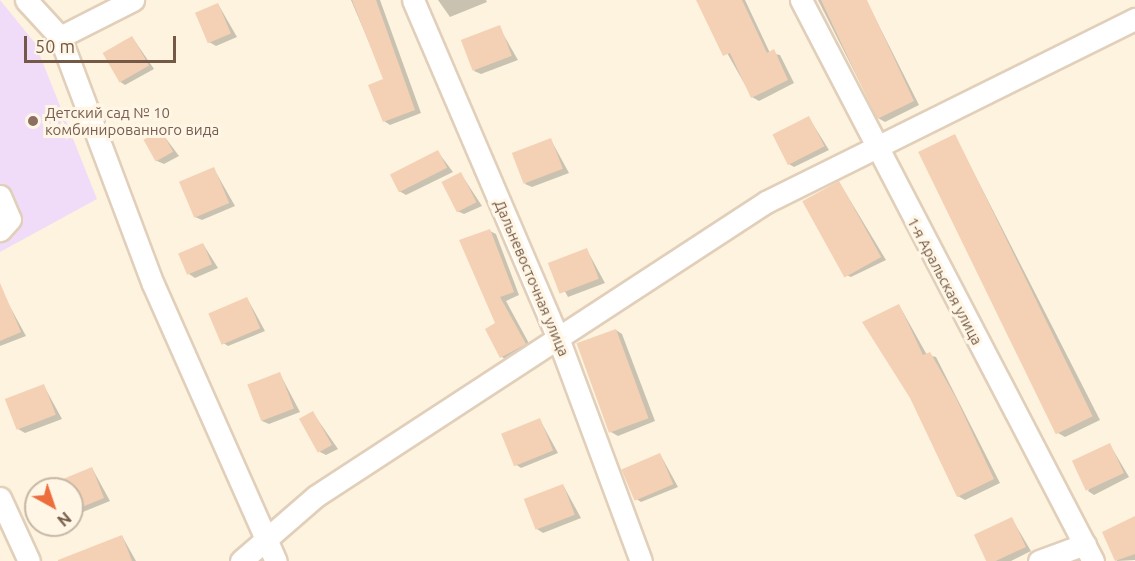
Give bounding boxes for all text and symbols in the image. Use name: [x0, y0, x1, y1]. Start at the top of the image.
scale bar: [27, 24, 178, 62]
text: 50 m: [35, 36, 75, 56]
place label: Детский сад № 10 комбинированного вида: [45, 103, 219, 138]
marker: Детский сад № 10 комбинированного вида: [26, 114, 40, 128]
street label: Дальневосточная улица: [491, 197, 573, 359]
street label: 1-я Аральская улица: [904, 214, 986, 348]
north arrow: [24, 477, 84, 537]
text: N: [54, 509, 75, 530]

